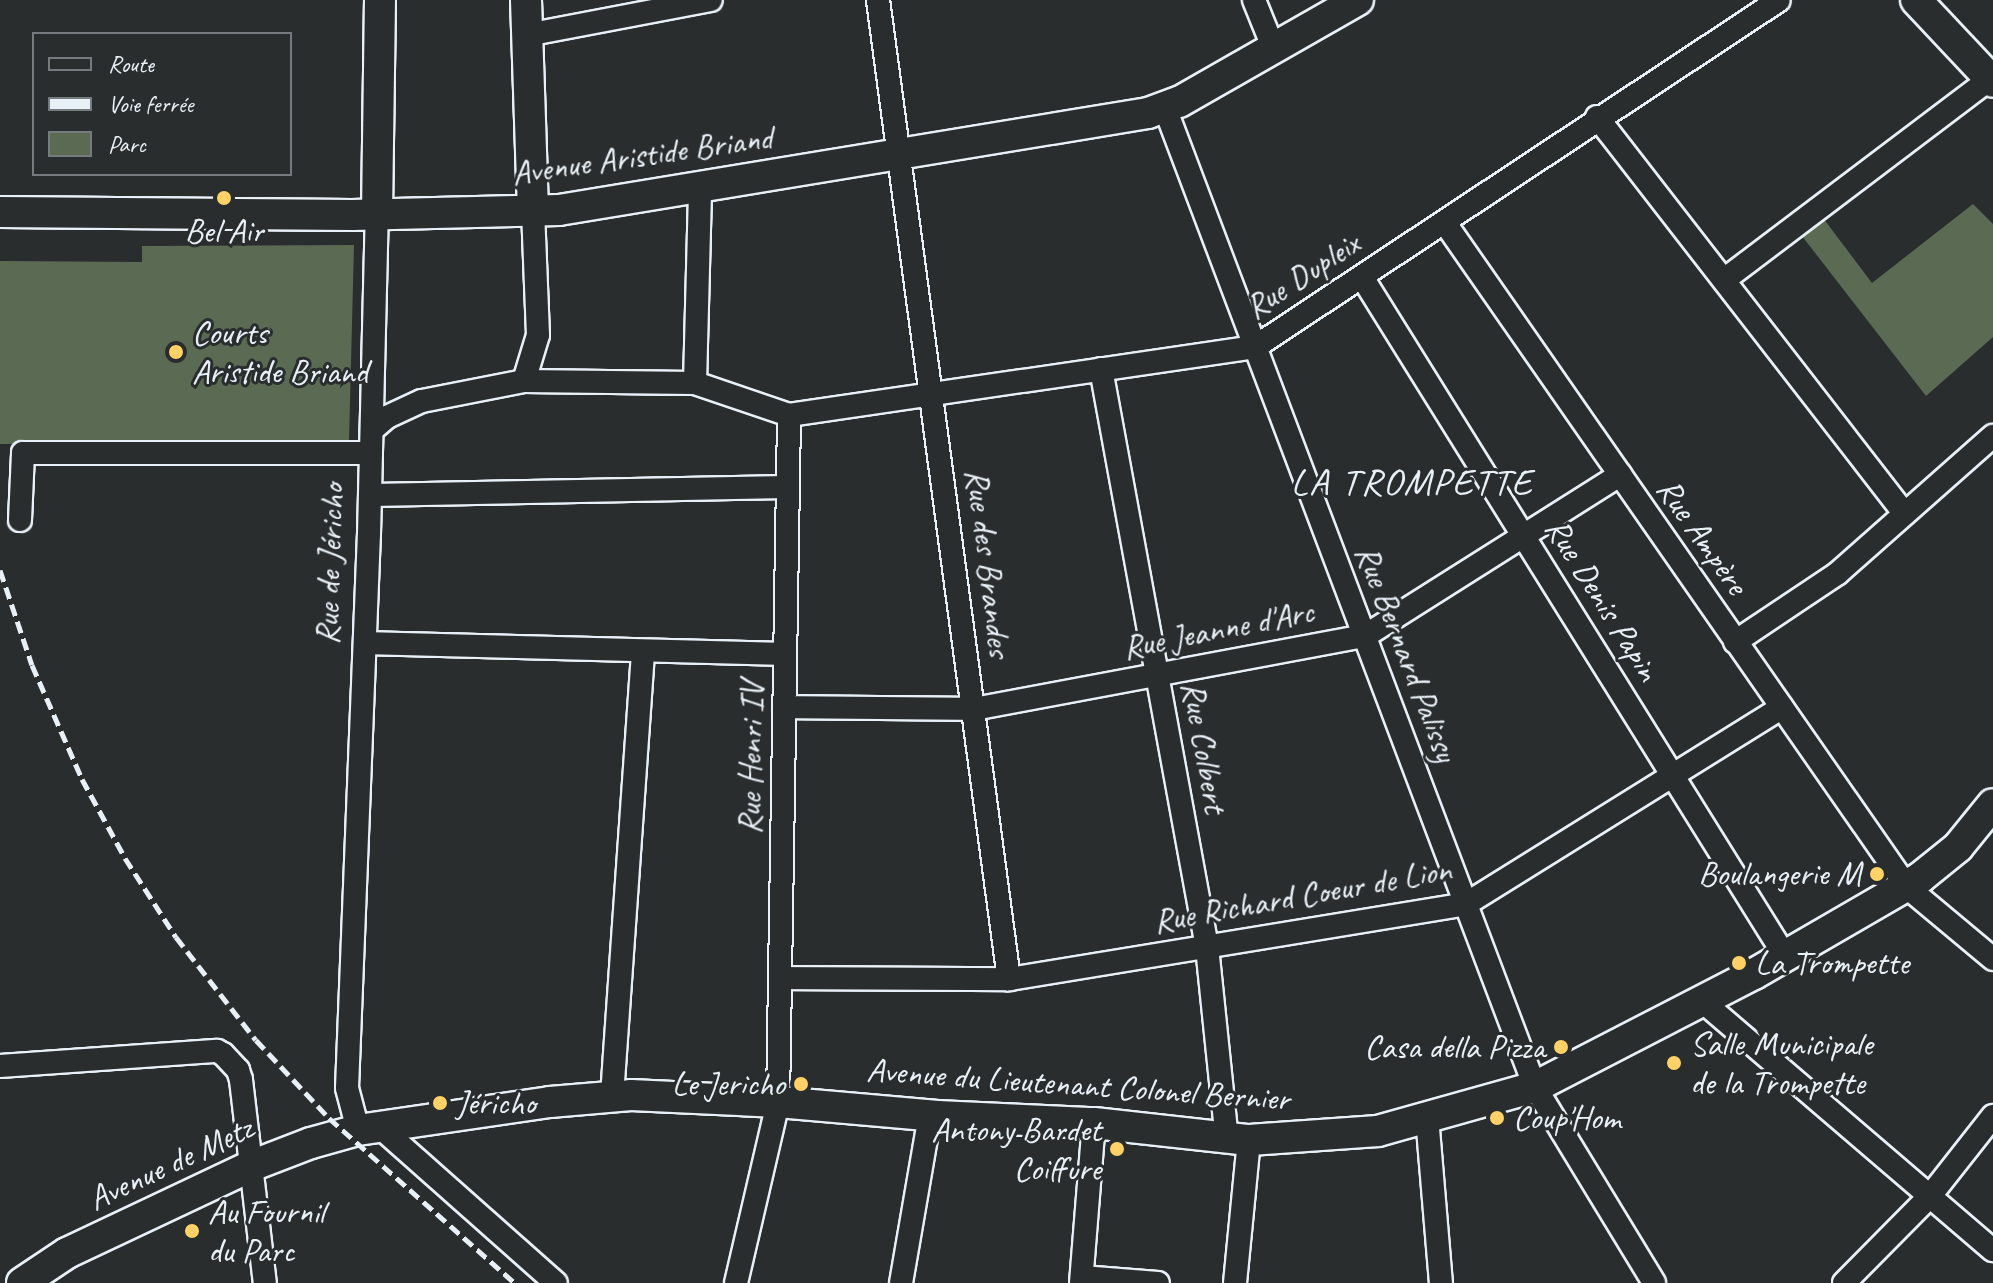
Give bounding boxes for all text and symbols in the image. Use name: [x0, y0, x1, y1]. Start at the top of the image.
legend: [32, 32, 292, 176]
text: Route: [108, 49, 154, 79]
text: Voie ferrée: [108, 89, 193, 119]
street label: Avenue Aristide Briand: [509, 117, 775, 193]
text: Parc: [108, 129, 146, 159]
marker: Bel Air: [215, 189, 233, 207]
place label: Bel Air: [185, 211, 263, 251]
street label: Rue Dupleix: [1237, 223, 1367, 327]
place label: Courts Aristide Briand: [192, 312, 368, 392]
marker: Courts Aristide Briand: [167, 343, 185, 361]
district label: LA TROMPETTE: [1291, 459, 1533, 505]
street label: Rue des Brandes: [957, 467, 1021, 659]
street label: Rue Ampère: [1648, 470, 1758, 602]
street label: Rue de Jéricho: [306, 483, 352, 645]
street label: Rue Denis Papin: [1537, 510, 1669, 688]
street label: Rue Bernard Palissy: [1347, 539, 1467, 767]
street label: Rue Jeanne d'Arc: [1120, 591, 1316, 667]
street label: Rue Colbert: [1173, 678, 1237, 816]
street label: Rue Henri IV: [728, 681, 772, 835]
street label: Rue Richard Coeur de Lion: [1150, 849, 1454, 941]
place label: Boulangerie M: [1698, 854, 1861, 894]
marker: Boulangerie M: [1868, 865, 1886, 883]
place label: La Trompette: [1755, 943, 1908, 983]
marker: La Trompette: [1730, 954, 1748, 972]
place label: Salle Municipale de la Trompette: [1690, 1023, 1873, 1102]
place label: Casa della Pizza: [1365, 1027, 1545, 1067]
marker: Casa della Pizza: [1552, 1038, 1570, 1056]
street label: Avenue du Lieutenant Colonel Bernier: [866, 1049, 1290, 1119]
marker: Salle Municipale de la Trompette: [1665, 1054, 1683, 1072]
place label: Le Jericho: [672, 1064, 785, 1104]
marker: Le Jericho: [792, 1075, 810, 1093]
place label: Jéricho: [456, 1083, 536, 1123]
marker: Jéricho: [431, 1094, 449, 1112]
place label: Coup'Hom: [1513, 1098, 1621, 1138]
street label: Avenue de Metz: [81, 1107, 259, 1219]
place label: Antony Bardet Coiffure: [930, 1109, 1101, 1188]
marker: Coup'Hom: [1488, 1109, 1506, 1127]
marker: Antony Bardet Coiffure: [1108, 1140, 1126, 1158]
place label: Au Fournil du Parc: [208, 1191, 325, 1270]
marker: Au Fournil du Parc: [183, 1222, 201, 1240]

